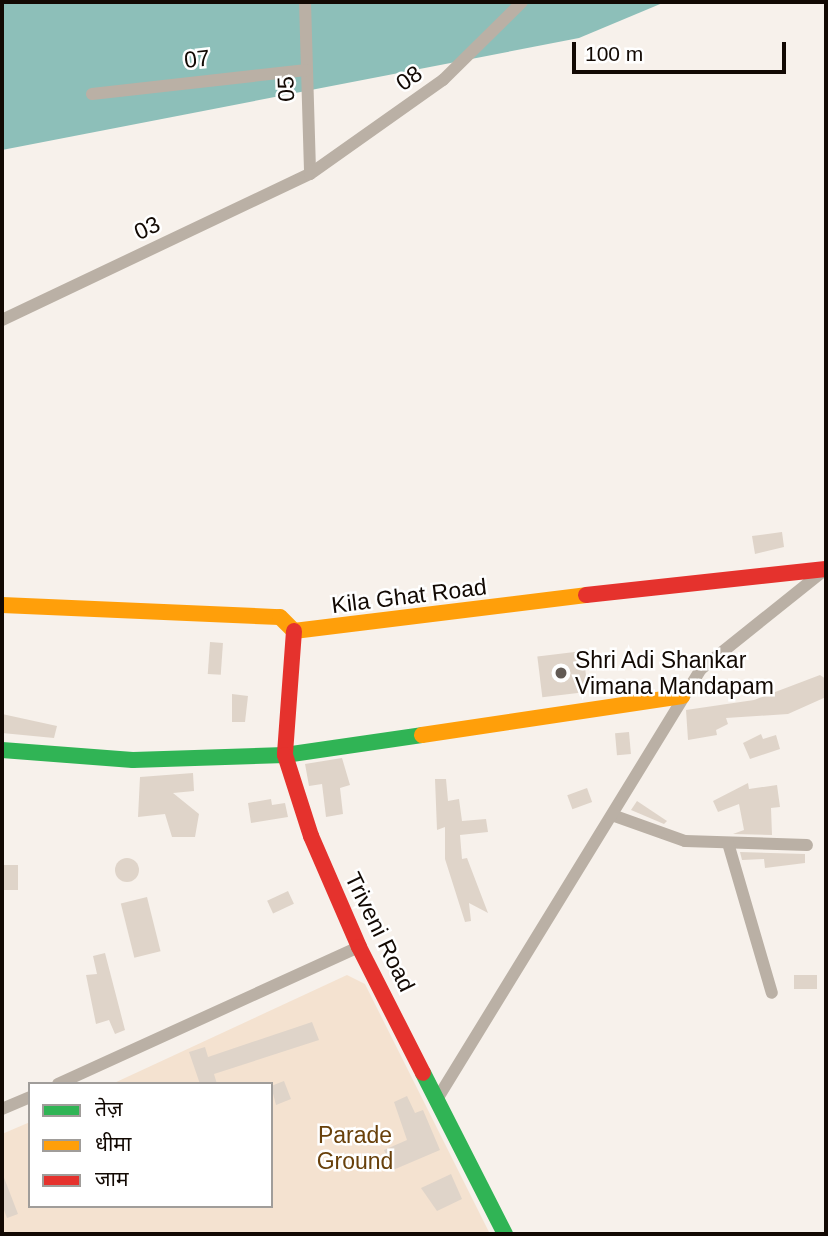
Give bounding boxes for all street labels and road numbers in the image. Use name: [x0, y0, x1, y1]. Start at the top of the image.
street label: 07: [183, 44, 211, 74]
street label: 08: [391, 59, 427, 97]
street label: 05: [272, 76, 300, 102]
street label: 03: [130, 210, 164, 246]
street label: Kila Ghat Road: [330, 573, 488, 619]
street label: Triveni Road: [339, 868, 421, 996]

